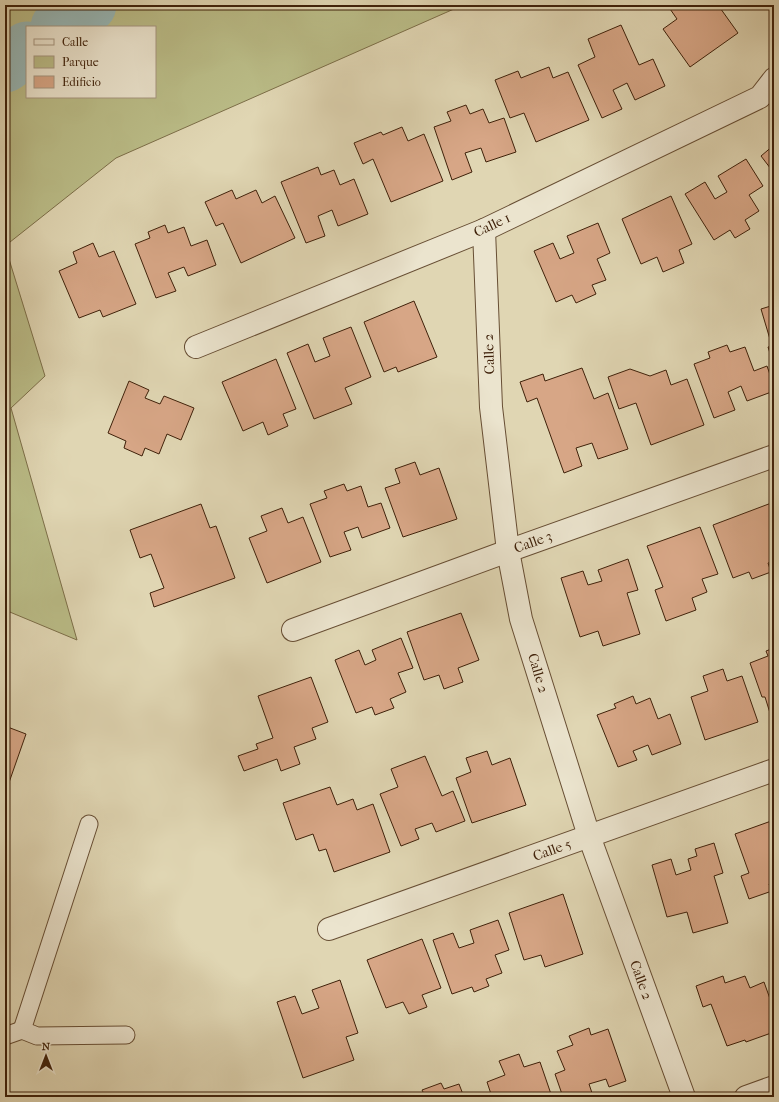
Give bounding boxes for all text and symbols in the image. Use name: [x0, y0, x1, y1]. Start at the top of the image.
legend: [26, 26, 156, 98]
text: Calle: [62, 35, 88, 49]
text: Parque: [62, 55, 99, 69]
text: Edificio: [62, 75, 101, 89]
street label: Calle 1: [471, 209, 513, 241]
street label: Calle 2: [480, 333, 498, 375]
street label: Calle 3: [512, 527, 554, 557]
street label: Calle 2: [524, 651, 552, 695]
street label: Calle 5: [531, 835, 573, 865]
street label: Calle 2: [626, 958, 656, 1002]
north arrow: [26, 1036, 66, 1076]
text: N: [42, 1040, 51, 1053]

